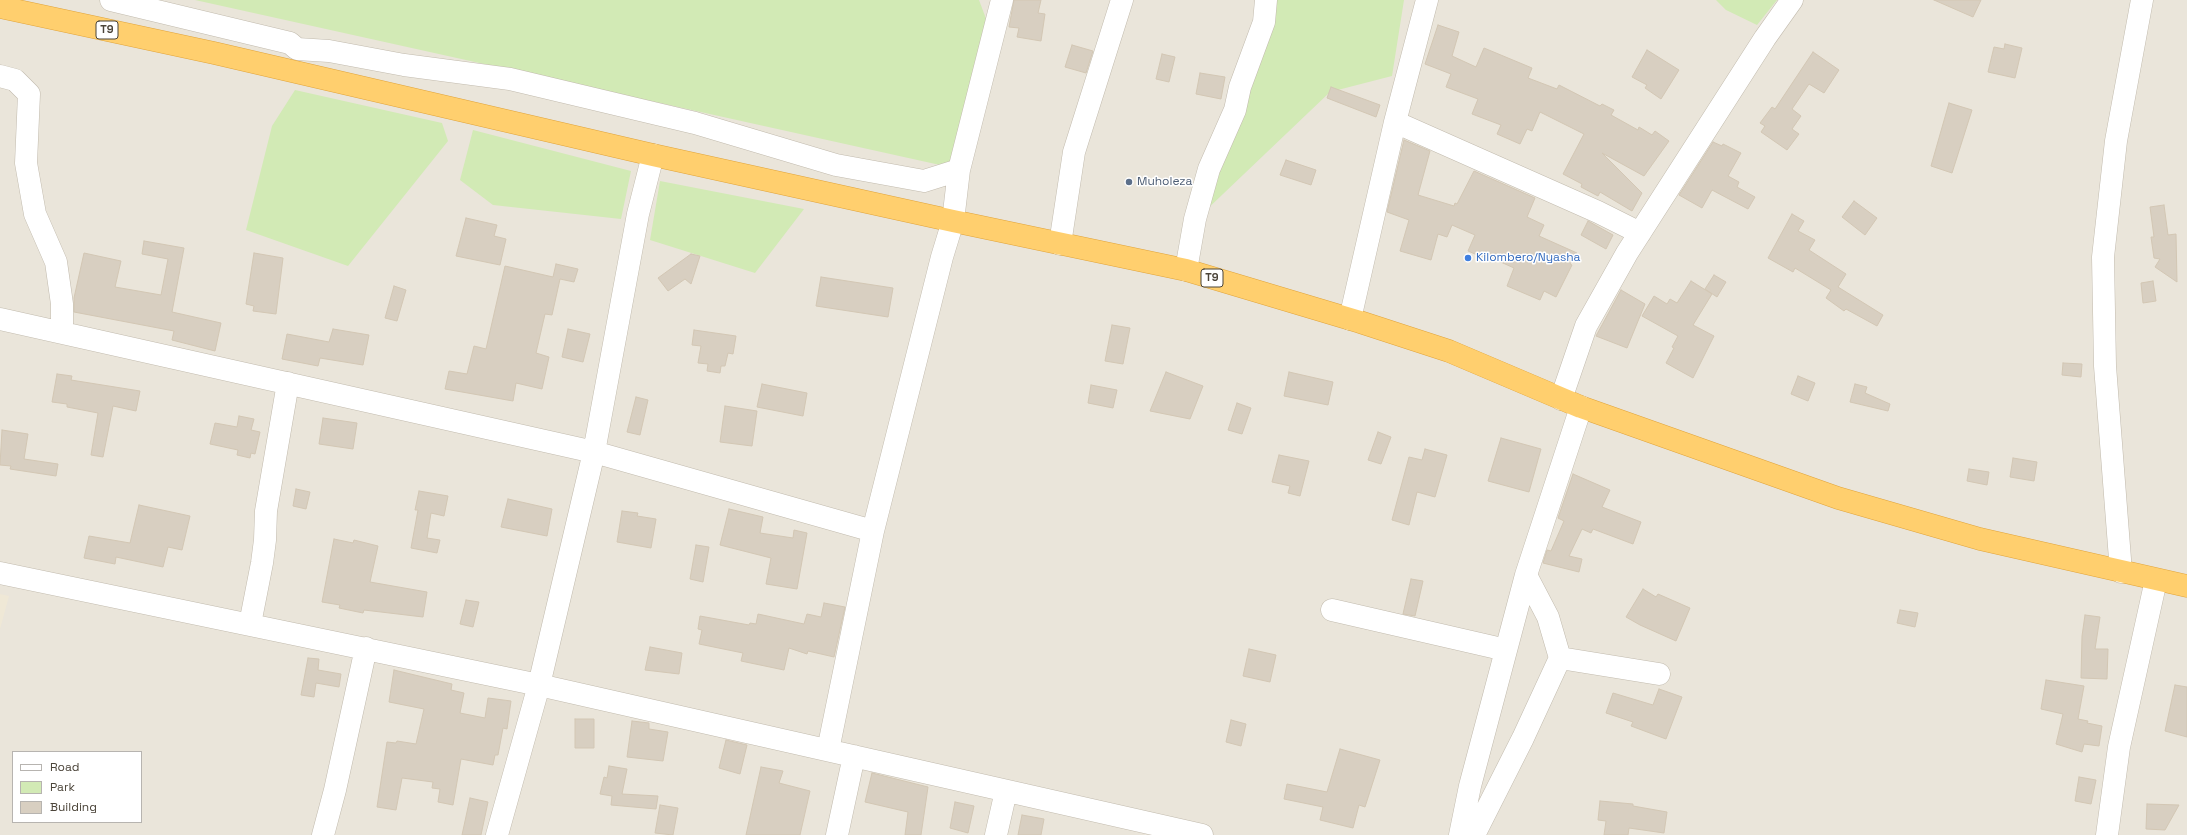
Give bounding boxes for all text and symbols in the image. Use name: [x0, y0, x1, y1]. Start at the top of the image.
road number: T9: [96, 21, 118, 39]
place label: Muholeza: [1137, 175, 1192, 189]
marker: Muholeza: [1124, 177, 1134, 187]
place label: Kilombero/Nyasha: [1476, 251, 1580, 265]
marker: Kilombero/Nyasha: [1463, 253, 1473, 263]
road number: T9: [1201, 269, 1223, 287]
legend: [12, 751, 142, 823]
text: Road: [50, 759, 79, 775]
text: Park: [50, 779, 75, 795]
text: Building: [50, 799, 97, 815]

